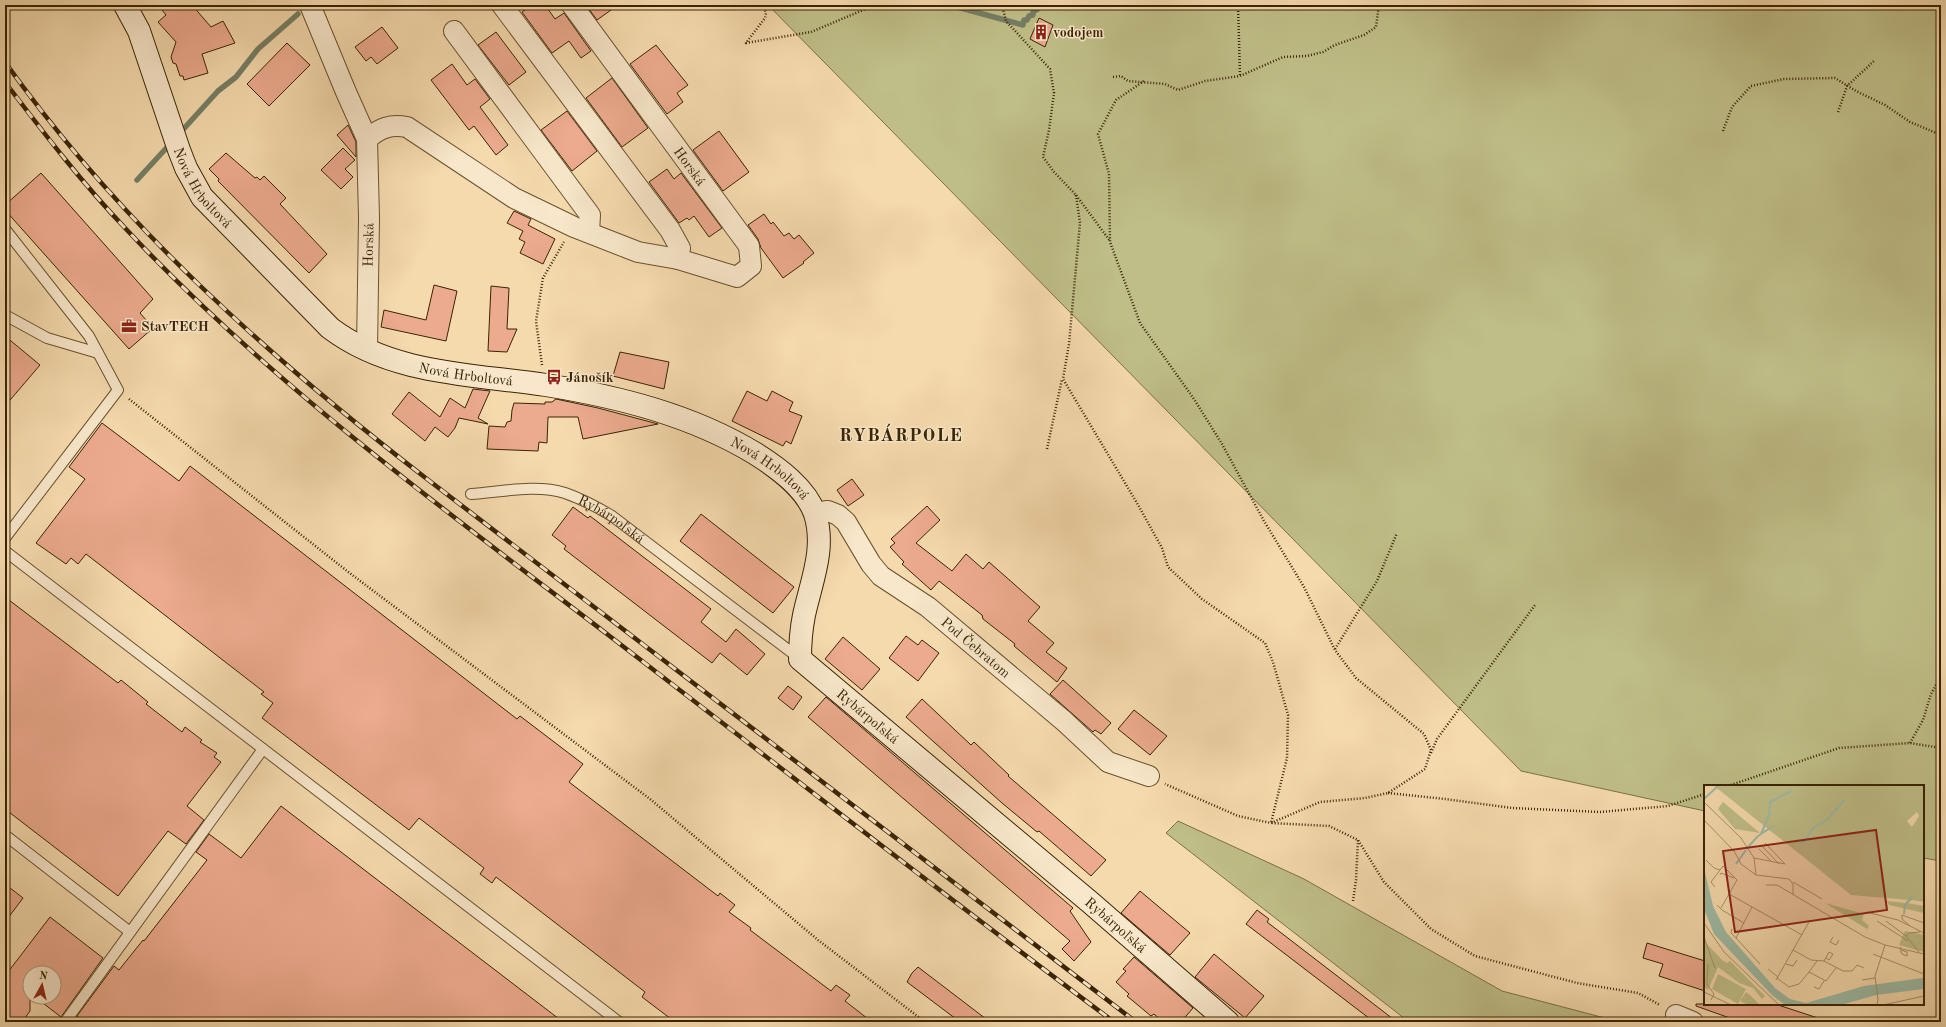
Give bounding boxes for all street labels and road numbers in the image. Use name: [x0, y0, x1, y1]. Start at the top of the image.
street label: Horská: [671, 145, 708, 189]
street label: Nová Hrboltová: [171, 146, 234, 231]
street label: Horská: [362, 223, 376, 267]
street label: Nová Hrboltová: [417, 361, 514, 389]
street label: Nová Hrboltová: [728, 435, 811, 502]
street label: Rybárpoľská: [576, 493, 647, 546]
street label: Pod Čebratom: [938, 615, 1013, 681]
street label: Rybárpoľská: [834, 687, 901, 747]
street label: Rybárpoľská: [1082, 895, 1149, 956]

